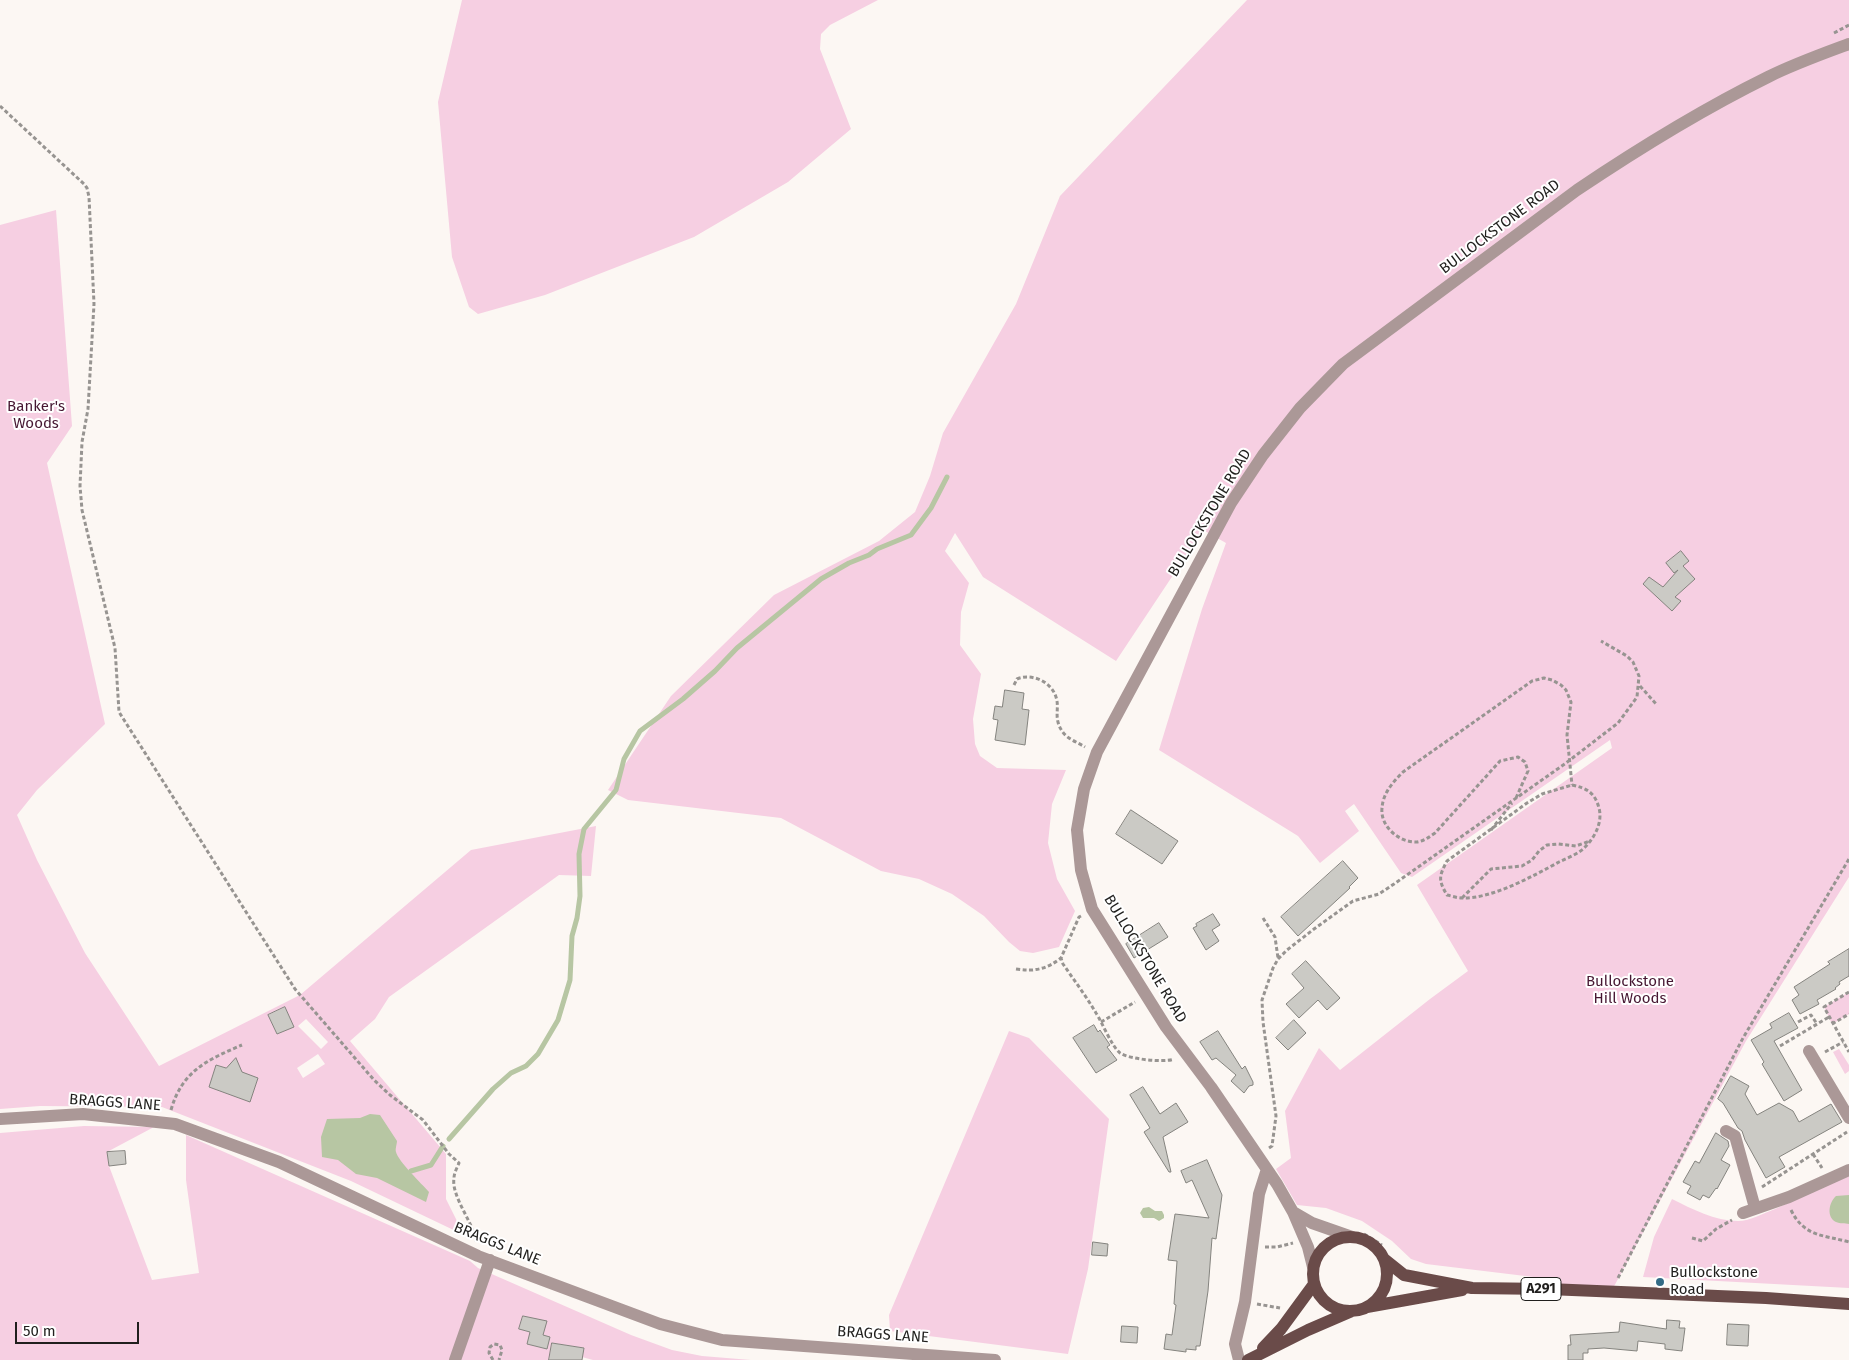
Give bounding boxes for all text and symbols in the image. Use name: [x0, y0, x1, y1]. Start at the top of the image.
street label: BULLOCKSTONE ROAD: [1436, 176, 1564, 278]
park label: Banker's Woods: [7, 398, 65, 433]
street label: BULLOCKSTONE ROAD: [1165, 446, 1255, 580]
street label: BULLOCKSTONE ROAD: [1100, 892, 1190, 1026]
park label: Bullockstone Hill Woods: [1586, 973, 1674, 1008]
street label: BRAGGS LANE: [68, 1091, 162, 1115]
street label: BRAGGS LANE: [451, 1218, 543, 1270]
place label: Bullockstone Road: [1670, 1264, 1758, 1299]
marker: Bullockstone Road: [1654, 1276, 1666, 1288]
road number: A291: [1521, 1278, 1561, 1300]
scale bar: [18, 1312, 141, 1344]
text: 50 m: [23, 1322, 56, 1340]
street label: BRAGGS LANE: [836, 1323, 930, 1347]

